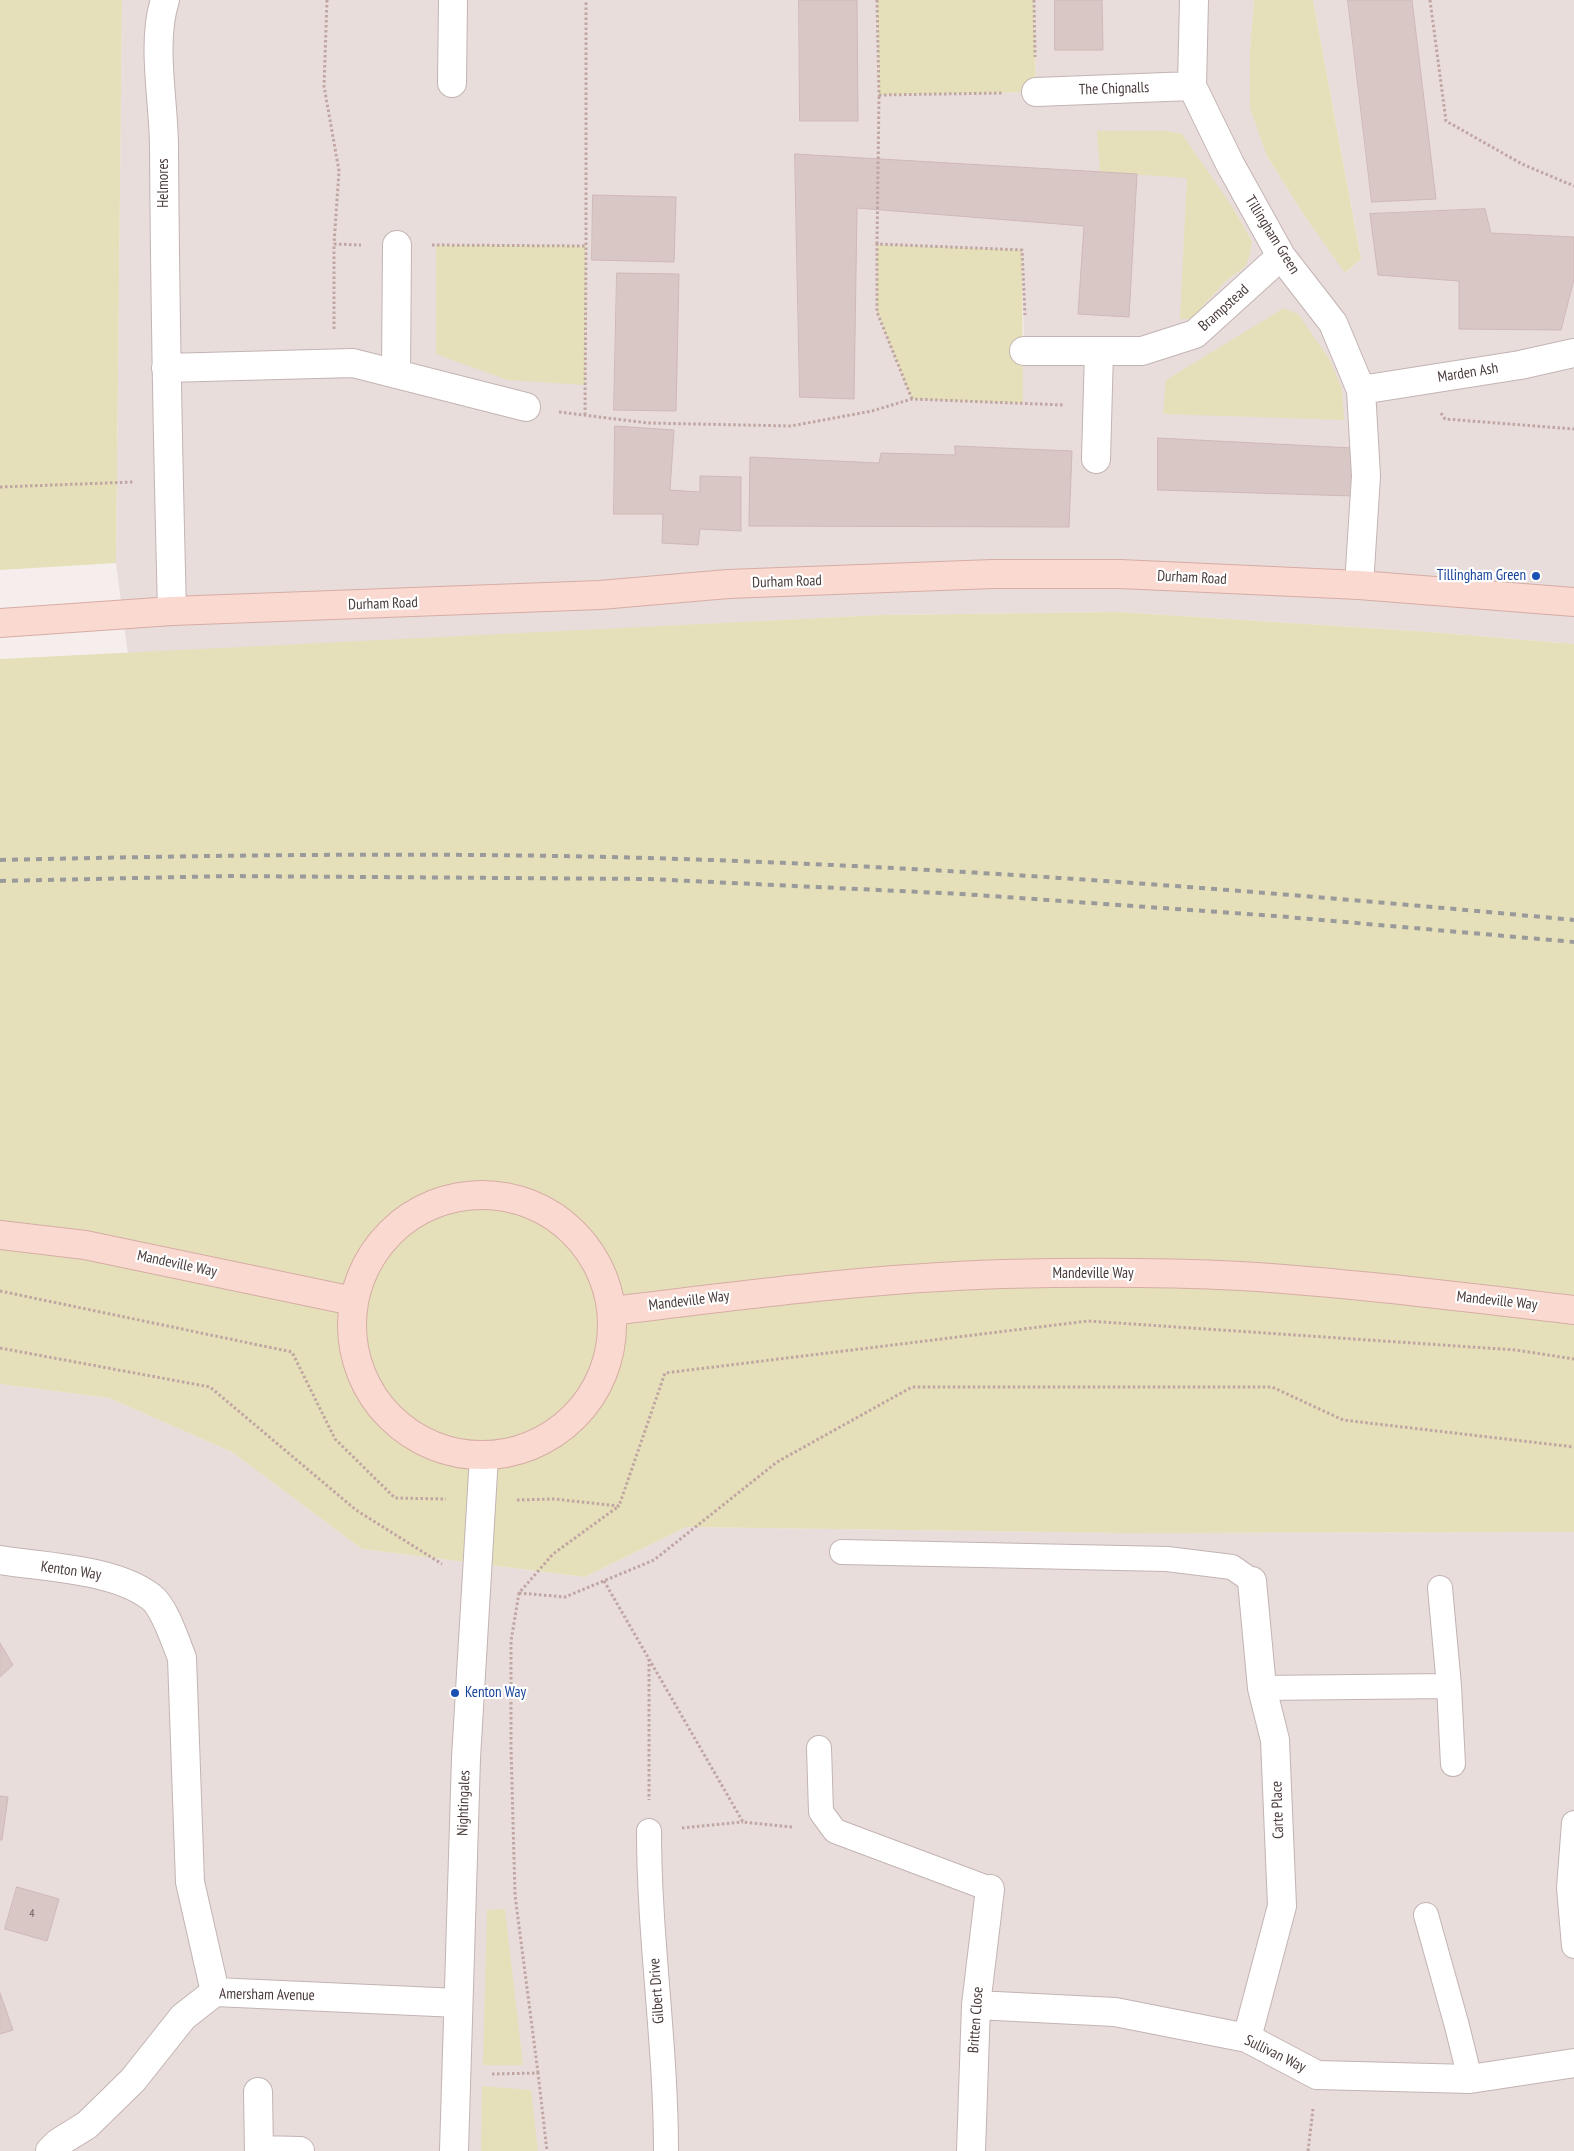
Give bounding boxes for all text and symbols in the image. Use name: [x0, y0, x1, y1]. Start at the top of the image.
street label: The Chignalls: [1078, 79, 1150, 99]
street label: Helmores: [155, 158, 173, 208]
street label: Tillingham Green: [1241, 192, 1303, 278]
street label: Brampstead: [1195, 281, 1253, 335]
street label: Marden Ash: [1437, 359, 1499, 387]
street label: Durham Road: [1157, 567, 1227, 589]
place label: Tillingham Green: [1437, 567, 1526, 585]
marker: Tillingham Green: [1530, 570, 1542, 582]
street label: Durham Road: [752, 572, 822, 592]
street label: Durham Road: [348, 594, 418, 614]
street label: Mandeville Way: [135, 1247, 219, 1281]
street label: Mandeville Way: [1052, 1265, 1134, 1283]
street label: Mandeville Way: [648, 1287, 730, 1315]
street label: Mandeville Way: [1456, 1288, 1538, 1314]
street label: Kenton Way: [40, 1558, 102, 1584]
place label: Kenton Way: [465, 1684, 526, 1702]
marker: Kenton Way: [449, 1687, 461, 1699]
street label: Nightingales: [454, 1770, 474, 1836]
street label: Carte Place: [1268, 1781, 1288, 1839]
house number: 4: [29, 1907, 35, 1921]
street label: Gilbert Drive: [646, 1958, 668, 2024]
street label: Amersham Avenue: [219, 1985, 315, 2005]
street label: Britten Close: [965, 1986, 987, 2054]
street label: Sullivan Way: [1241, 2031, 1309, 2077]

